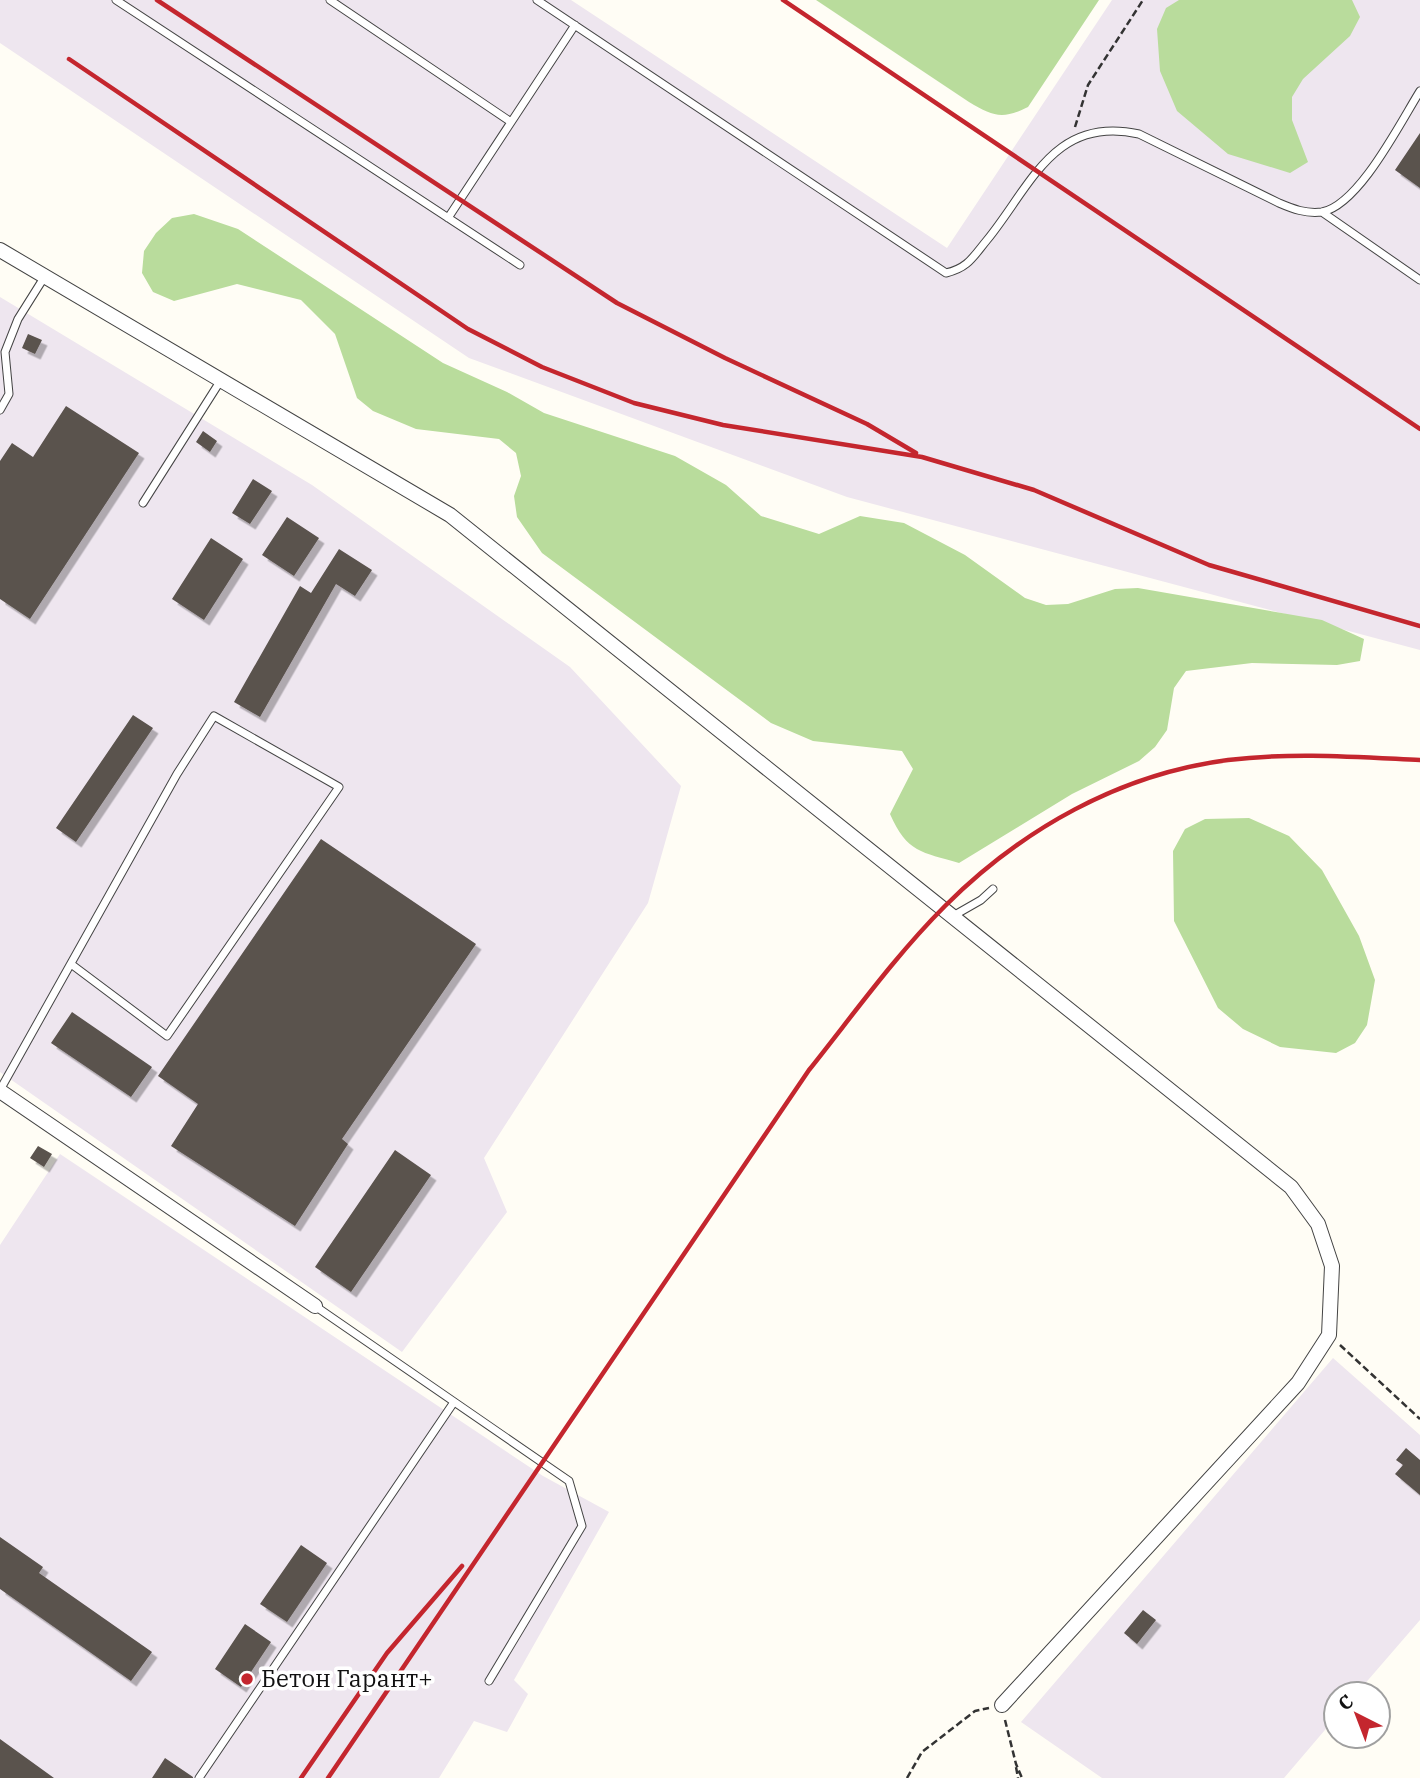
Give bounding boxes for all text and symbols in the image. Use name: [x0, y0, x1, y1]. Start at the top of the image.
place label: Бетон Гарант+: [261, 1662, 433, 1694]
marker: Бетон Гарант+: [239, 1671, 255, 1687]
north arrow: [1322, 1680, 1392, 1750]
text: С: [1333, 1689, 1358, 1716]

